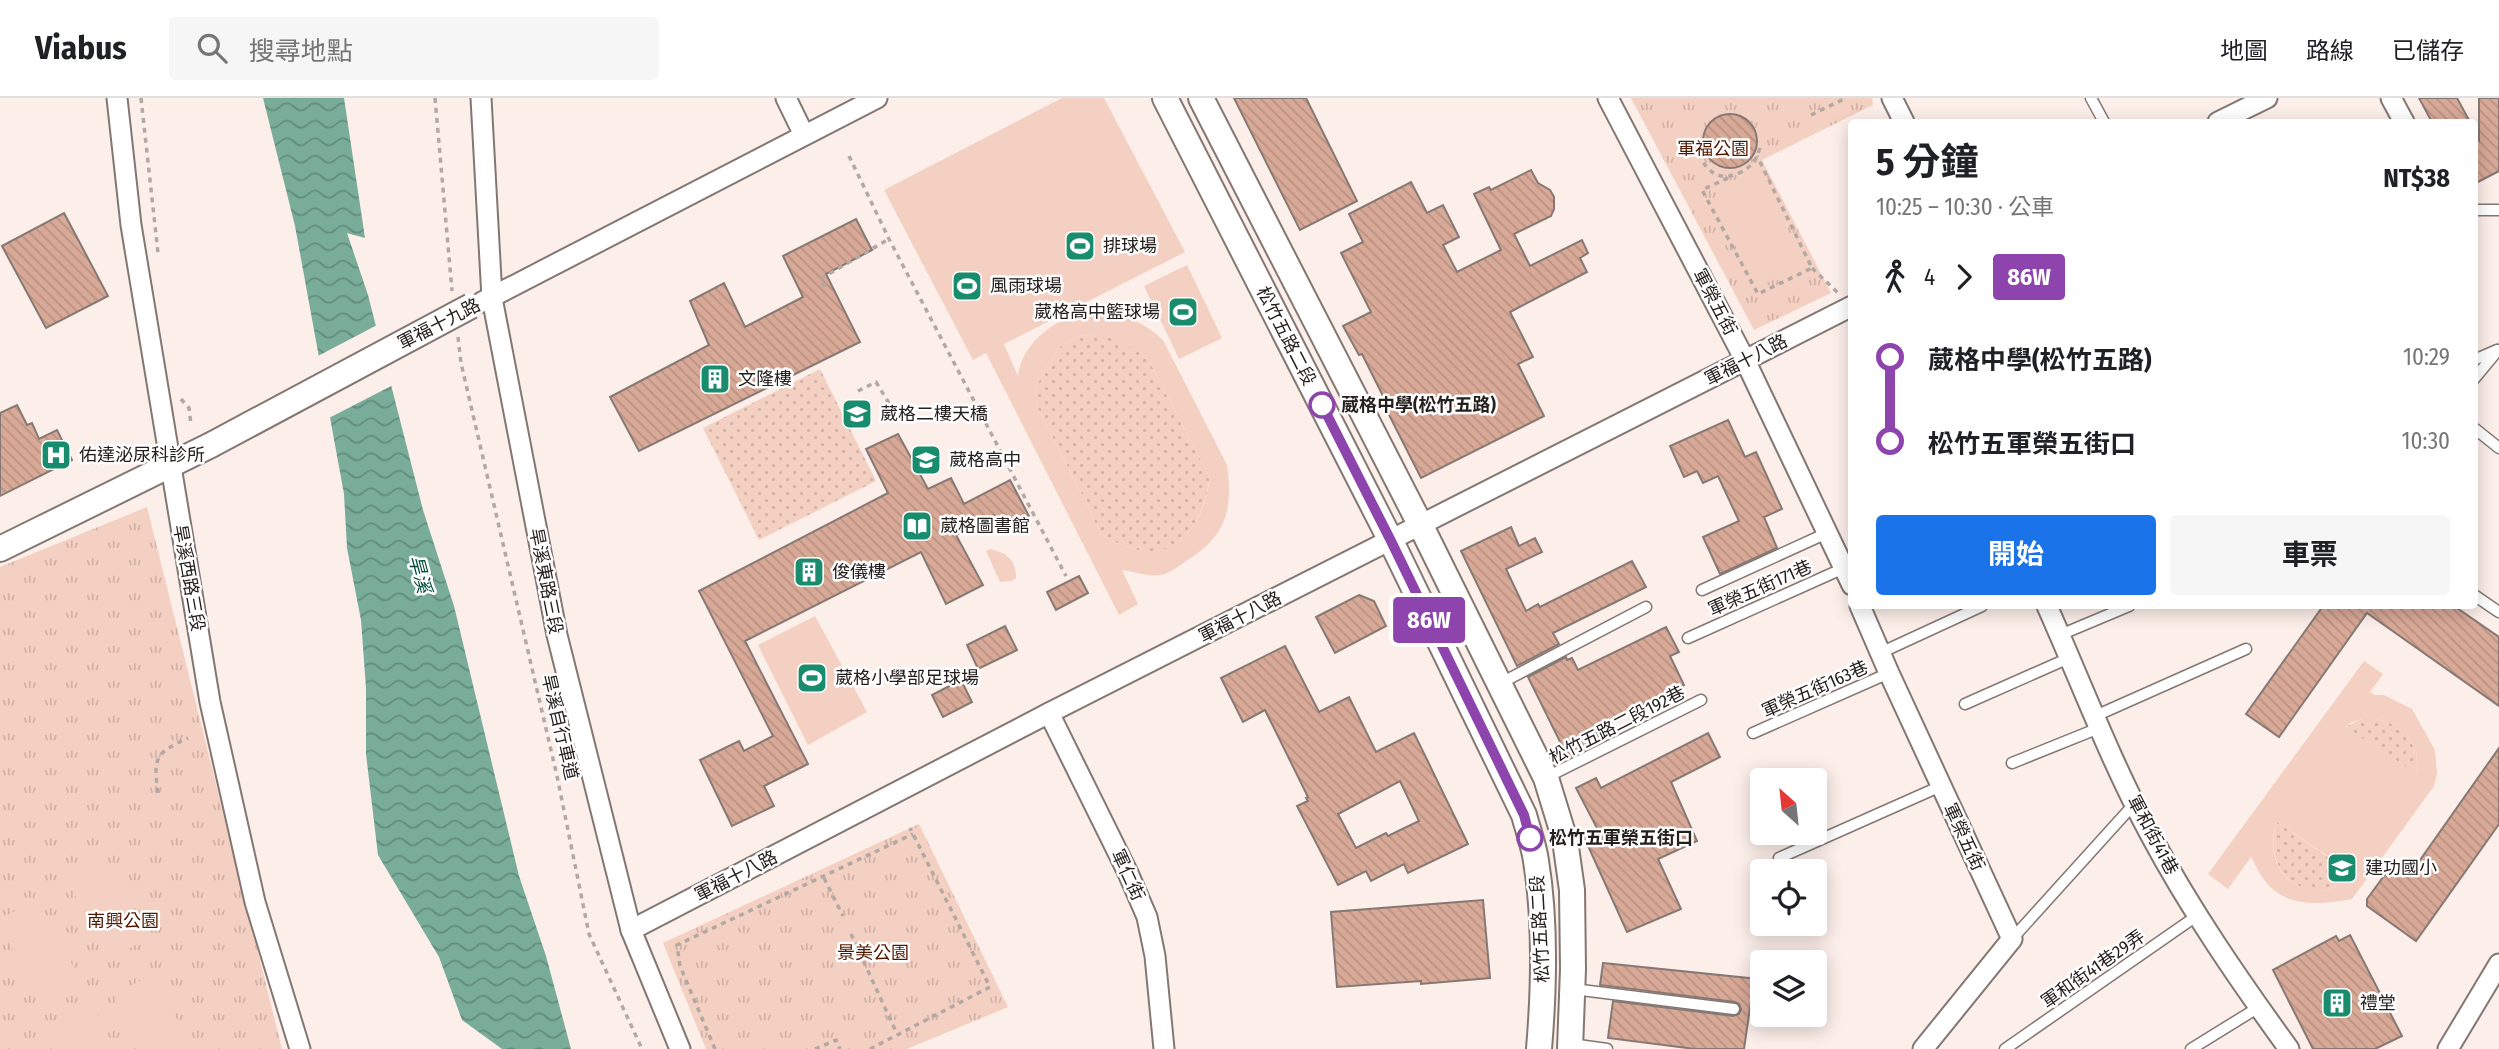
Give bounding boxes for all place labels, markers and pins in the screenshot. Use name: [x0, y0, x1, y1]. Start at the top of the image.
sports icon: 排球場: [1063, 229, 1097, 263]
place label: 排球場: [1103, 235, 1157, 257]
sports icon: 風雨球場: [950, 269, 984, 303]
place label: 風雨球場: [990, 275, 1062, 297]
sports icon: 葳格高中籃球場: [1166, 295, 1200, 329]
place label: 葳格高中籃球場: [1034, 301, 1160, 323]
building icon: 文隆樓: [698, 362, 732, 396]
place label: 文隆樓: [738, 368, 792, 390]
marker: 葳格中學(松竹五路): [1309, 392, 1335, 418]
place label: 葳格中學(松竹五路): [1341, 394, 1496, 416]
school or university icon: 葳格二樓天橋: [840, 397, 874, 431]
place label: 葳格二樓天橋: [880, 403, 988, 425]
hospital icon: 佑達泌尿科診所: [39, 438, 73, 472]
school or university icon: 葳格高中: [909, 443, 943, 477]
place label: 佑達泌尿科診所: [79, 444, 205, 466]
place label: 葳格高中: [949, 449, 1021, 471]
library icon: 葳格圖書館: [900, 509, 934, 543]
place label: 葳格圖書館: [940, 515, 1030, 537]
building icon: 俊儀樓: [792, 555, 826, 589]
place label: 俊儀樓: [832, 561, 886, 583]
sports icon: 葳格小學部足球場: [795, 661, 829, 695]
place label: 葳格小學部足球場: [835, 667, 979, 689]
marker: 松竹五軍榮五街口: [1517, 825, 1543, 851]
place label: 松竹五軍榮五街口: [1549, 827, 1693, 849]
school or university icon: 建功國小: [2325, 851, 2359, 885]
place label: 建功國小: [2365, 857, 2437, 879]
building icon: 禮堂: [2320, 986, 2354, 1020]
place label: 禮堂: [2360, 992, 2396, 1014]

